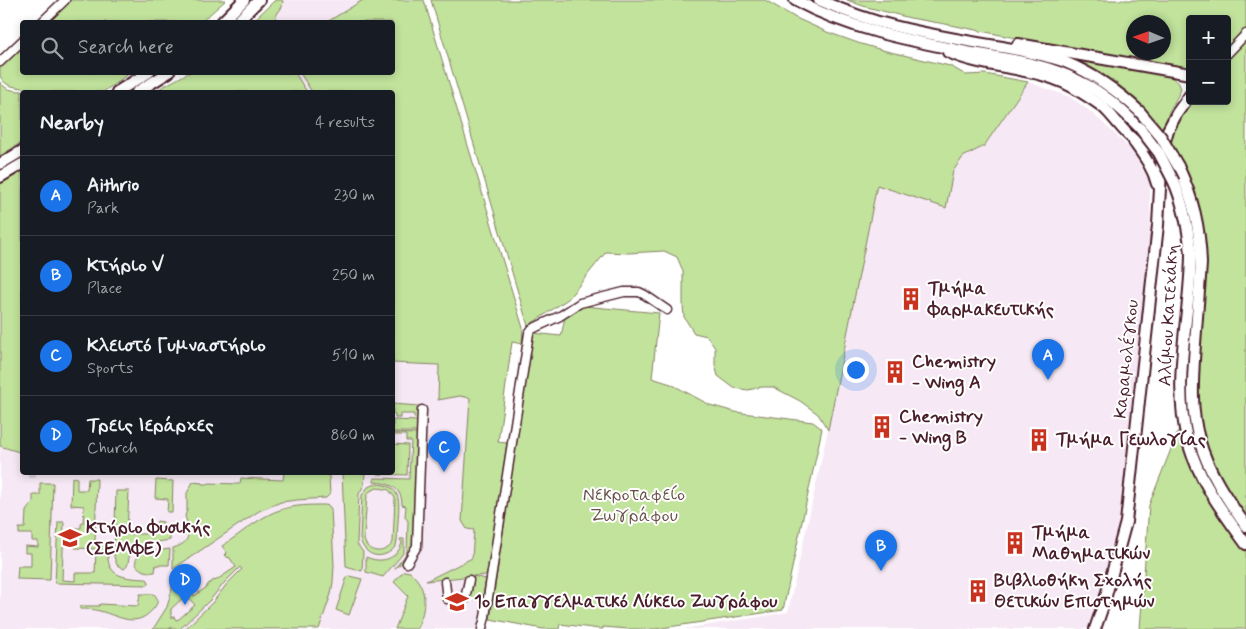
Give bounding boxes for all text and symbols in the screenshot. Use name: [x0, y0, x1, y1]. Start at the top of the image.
north arrow: [1126, 15, 1171, 60]
map controls: [1186, 15, 1231, 105]
button: +: [1186, 15, 1231, 60]
search box: [20, 20, 395, 75]
icon: search: [38, 34, 66, 62]
text: Search here: [78, 35, 174, 60]
button: −: [1186, 60, 1231, 105]
text: Nearby: [40, 109, 104, 137]
text: 4 results: [315, 112, 375, 133]
text: Aithrio: [87, 173, 139, 198]
text: A: [51, 185, 61, 206]
text: 230 m: [334, 185, 375, 206]
text: Park: [87, 198, 119, 219]
street label: Αλίμου Κατεχάκη: [1153, 243, 1185, 387]
text: Κτήριο V: [87, 253, 164, 278]
text: B: [51, 265, 61, 286]
text: 250 m: [332, 265, 375, 286]
place label: Τμήμα Φαρμακευτικής: [927, 277, 1054, 322]
text: Place: [87, 278, 122, 299]
building icon: Τμήμα Φαρμακευτικής: [898, 286, 924, 312]
street label: Καραμολέγκου: [1108, 298, 1145, 420]
text: Κλειστό Γυμναστήριο: [87, 333, 266, 358]
pin: A: [1032, 339, 1064, 380]
text: C: [50, 345, 62, 366]
text: 510 m: [332, 345, 375, 366]
place label: Chemistry - Wing Α: [912, 350, 996, 397]
your location: [843, 357, 869, 383]
text: Sports: [87, 358, 133, 379]
building icon: Chemistry - Wing Α: [882, 359, 908, 385]
place label: Chemistry - Wing Β: [899, 405, 983, 452]
text: Τρεις Ιεράρχες: [87, 413, 214, 438]
building icon: Chemistry - Wing Β: [869, 414, 895, 440]
text: D: [50, 425, 62, 446]
text: 860 m: [330, 425, 375, 446]
building icon: Τμήμα Γεωλογίας: [1026, 427, 1052, 453]
place label: Τμήμα Γεωλογίας: [1055, 428, 1206, 452]
pin: C: [428, 431, 460, 472]
text: Church: [87, 438, 138, 459]
park label: Νεκροταφείο Ζωγράφου: [583, 483, 685, 528]
place label: Κτήριο Φυσικής (ΣΕΜΦΕ): [86, 516, 210, 561]
place label: Τμήμα Μαθηματικών: [1031, 521, 1150, 566]
school or university icon: Κτήριο Φυσικής (ΣΕΜΦΕ): [57, 525, 83, 551]
pin: B: [865, 530, 897, 571]
building icon: Τμήμα Μαθηματικών: [1002, 530, 1028, 556]
pin: D: [169, 564, 201, 605]
place label: Βιβλιοθήκη Σχολής Θετικών Επιστημών: [994, 569, 1154, 614]
building icon: Βιβλιοθήκη Σχολής Θετικών Επιστημών: [965, 578, 991, 604]
school or university icon: 1ο Επαγγελματικό Λύκειο Ζωγράφου: [444, 589, 470, 615]
place label: 1ο Επαγγελματικό Λύκειο Ζωγράφου: [474, 590, 777, 614]

